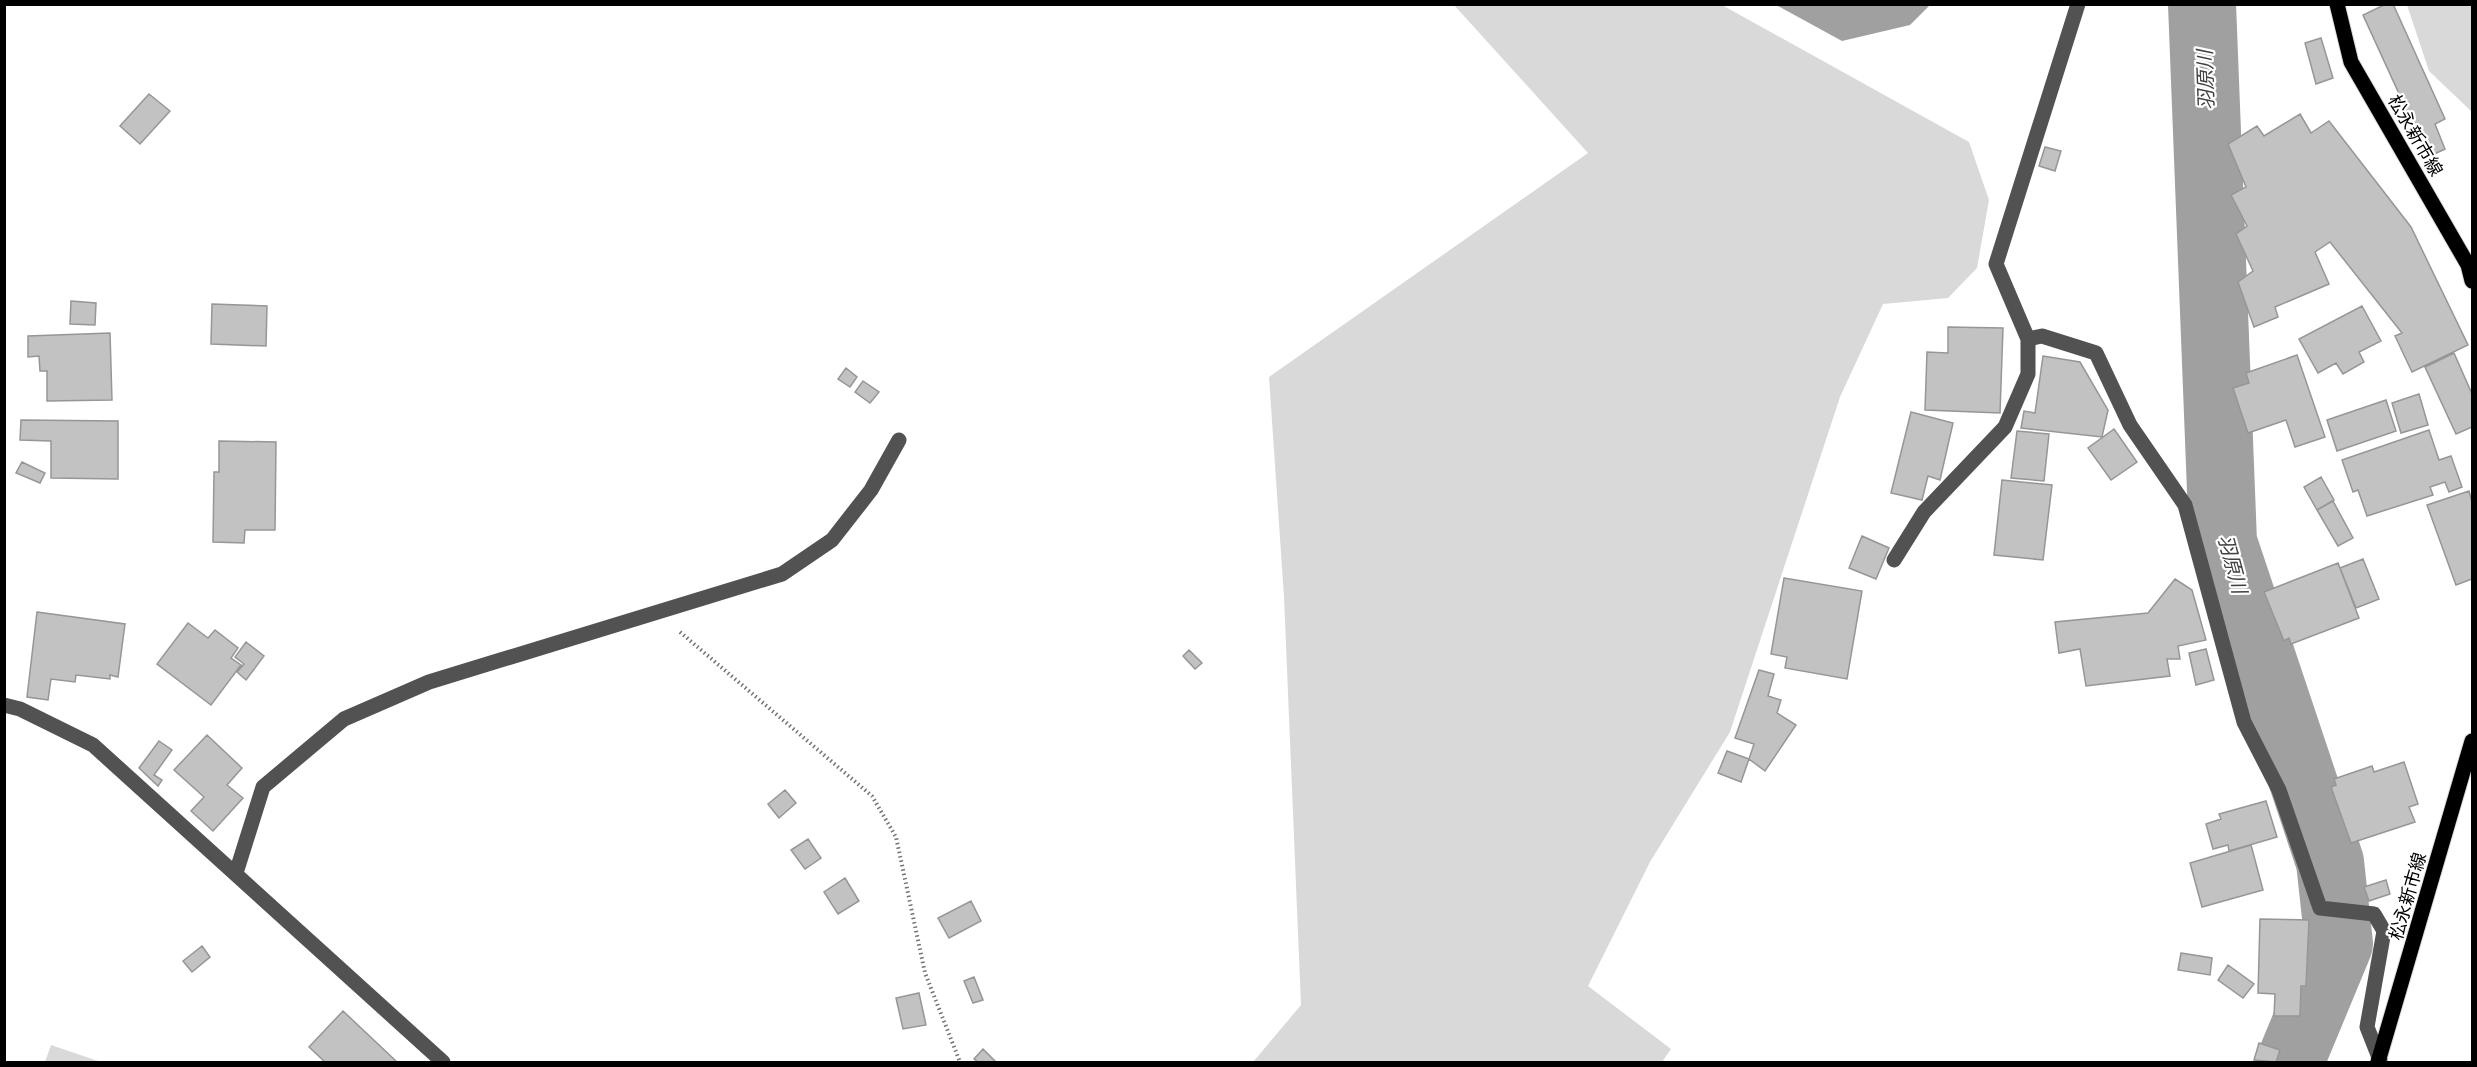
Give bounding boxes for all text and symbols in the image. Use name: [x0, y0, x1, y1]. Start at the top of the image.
water label: 羽原川: [2190, 48, 2220, 110]
street label: 松永新市線: [2383, 90, 2449, 180]
water label: 羽原川: [2212, 532, 2254, 598]
street label: 松永新市線: [2383, 849, 2431, 943]

